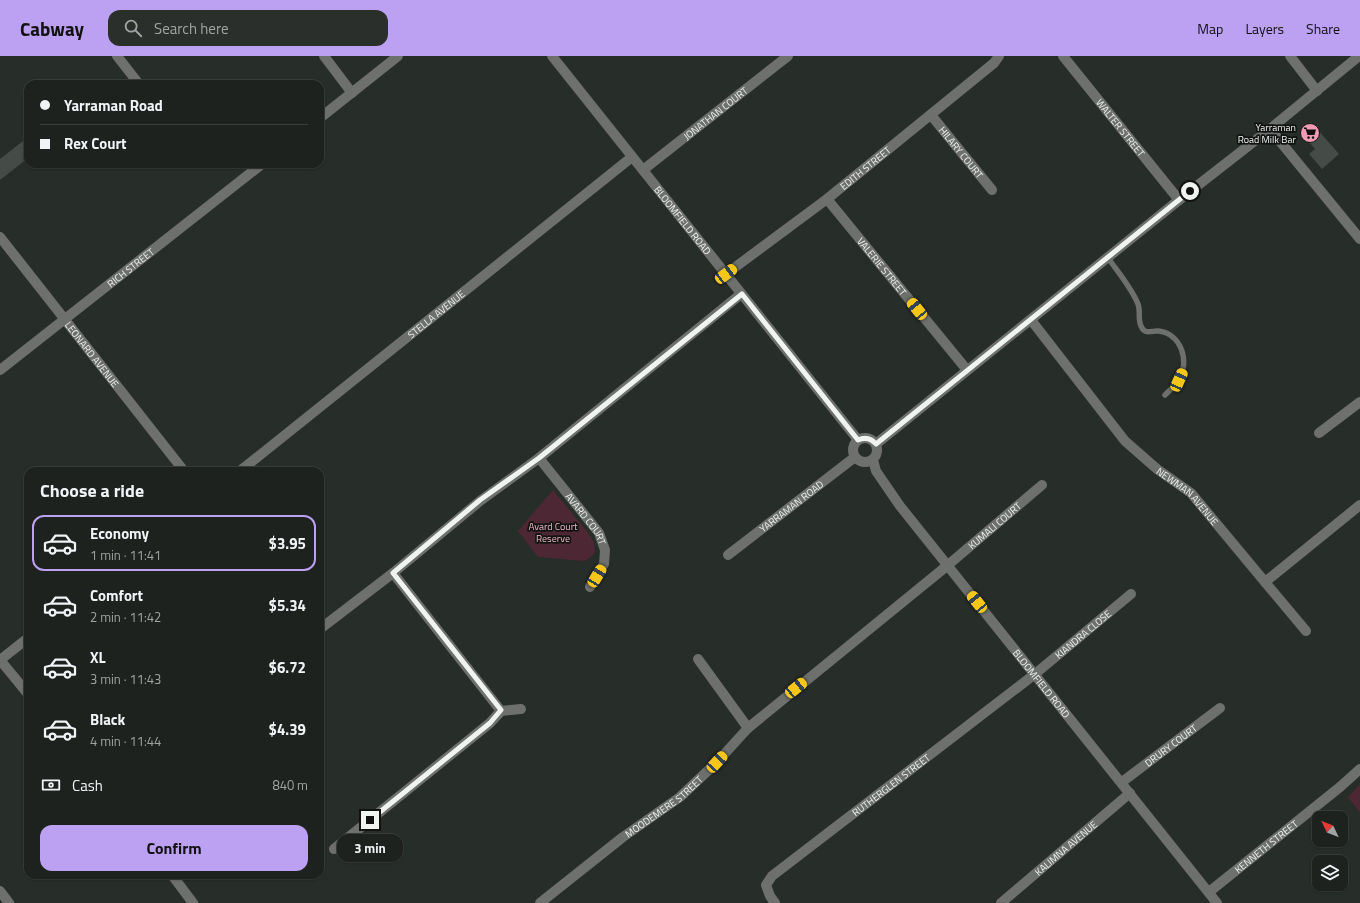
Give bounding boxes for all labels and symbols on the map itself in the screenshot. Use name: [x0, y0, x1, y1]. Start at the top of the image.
street label: JONATHAN COURT: [680, 83, 752, 144]
street label: WALTER STREET: [1092, 96, 1149, 161]
place label: Yarraman Road Milk Bar: [1238, 120, 1297, 147]
supermarket icon: Yarraman Road Milk Bar: [1299, 122, 1321, 144]
street label: HILARY COURT: [935, 123, 987, 182]
street label: EDITH STREET: [837, 143, 895, 194]
route start: [1181, 182, 1199, 200]
street label: BLOOMFIELD ROAD: [650, 183, 715, 258]
street label: VALERIE STREET: [853, 234, 911, 300]
street label: RICH STREET: [104, 244, 158, 291]
car: [713, 262, 739, 286]
street label: STELLA AVENUE: [404, 287, 468, 342]
car: [905, 296, 929, 322]
street label: LEONARD AVENUE: [61, 318, 123, 391]
car: [1169, 367, 1189, 393]
street label: NEWMAN AVENUE: [1153, 464, 1222, 529]
street label: YARRAMAN ROAD: [756, 477, 827, 536]
street label: AVARD COURT: [562, 490, 610, 548]
street label: KUMALI COURT: [965, 498, 1025, 553]
park label: Avard Court Reserve: [528, 519, 578, 546]
car: [586, 563, 608, 589]
car: [965, 589, 989, 615]
street label: KIANDRA CLOSE: [1052, 606, 1115, 662]
street label: BLOOMFIELD ROAD: [1009, 646, 1073, 721]
car: [783, 676, 809, 700]
street label: DRURY COURT: [1142, 720, 1201, 770]
car: [704, 749, 730, 775]
street label: RUTHERGLEN STREET: [849, 750, 934, 820]
street label: MOODEMERE STREET: [622, 772, 707, 841]
route end: [361, 811, 379, 829]
north arrow: [1312, 811, 1348, 847]
street label: KENNETH STREET: [1231, 816, 1302, 877]
street label: KALIMNA AVENUE: [1031, 817, 1101, 879]
callout: 3 min: [337, 834, 403, 862]

